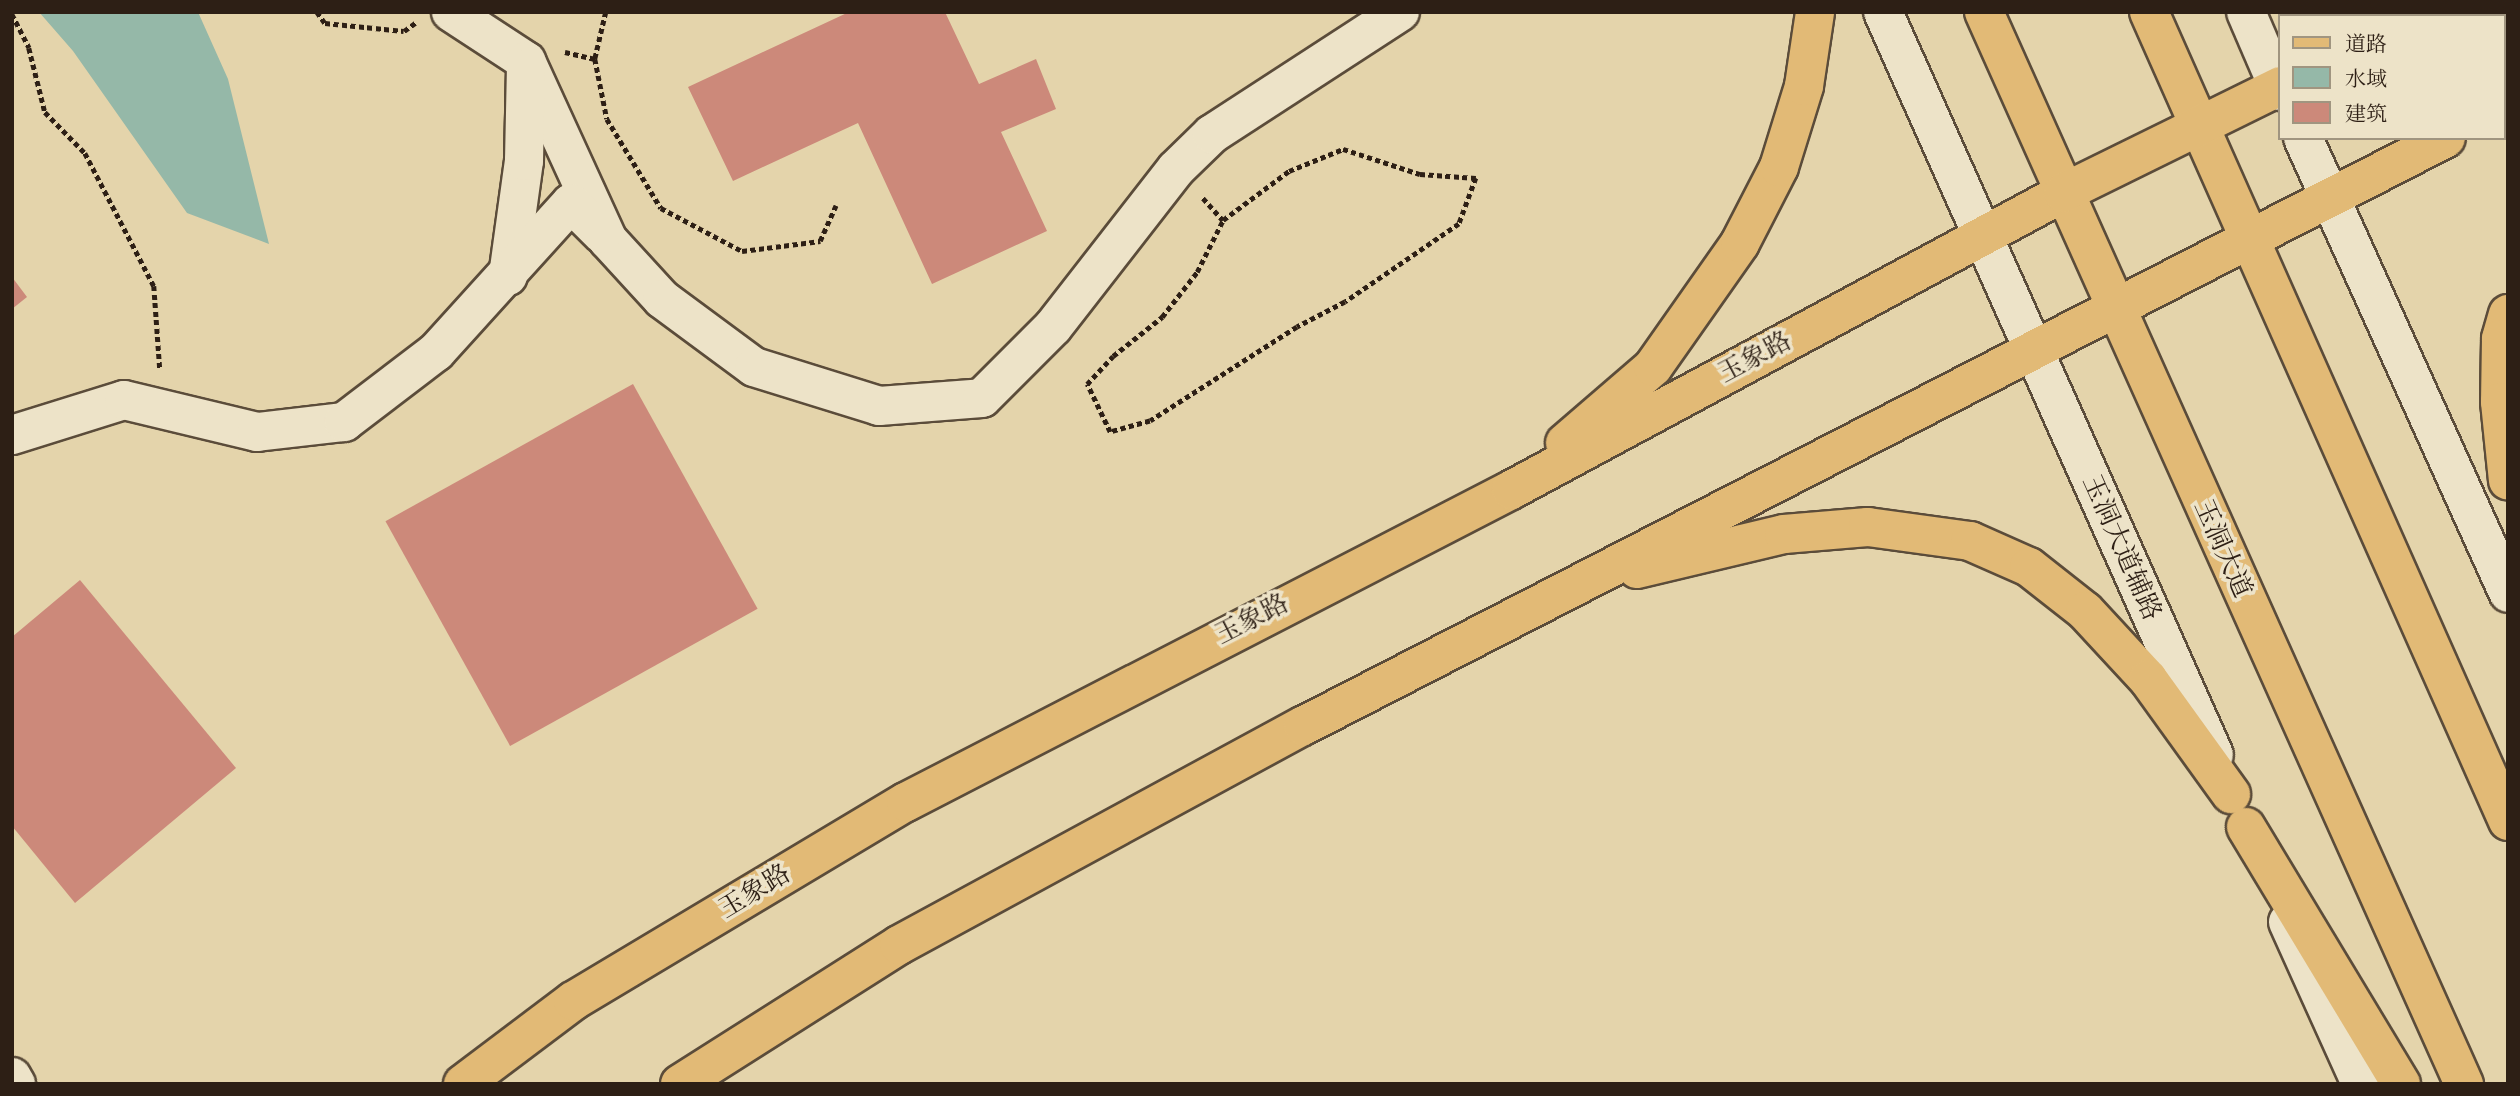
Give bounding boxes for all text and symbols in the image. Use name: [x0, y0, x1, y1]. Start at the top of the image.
legend: [2278, 14, 2506, 140]
text: 道路: [2345, 31, 2387, 58]
text: 水域: [2345, 66, 2387, 93]
text: 建筑: [2345, 101, 2387, 128]
street label: 玉象路: [1713, 326, 1797, 390]
street label: 玉洞大道辅路: [2075, 470, 2167, 626]
street label: 玉洞大道: [2187, 495, 2257, 603]
street label: 玉象路: [1210, 588, 1294, 652]
street label: 玉象路: [714, 859, 796, 925]

